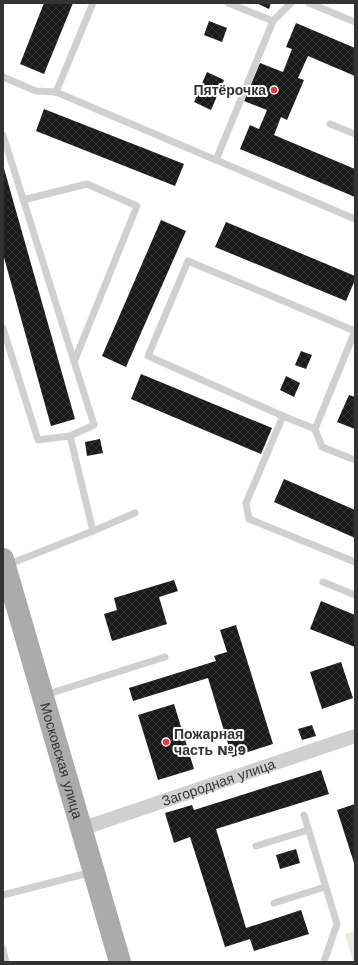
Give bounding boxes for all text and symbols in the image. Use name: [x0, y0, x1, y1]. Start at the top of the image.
place label: Пятёрочка: [193, 82, 266, 98]
marker: Пятёрочка: [269, 85, 279, 95]
street label: Московская улица: [37, 701, 86, 821]
place label: Пожарная часть № 9: [174, 726, 246, 758]
marker: Пожарная часть № 9: [161, 737, 171, 747]
street label: Загородная улица: [160, 756, 277, 809]

